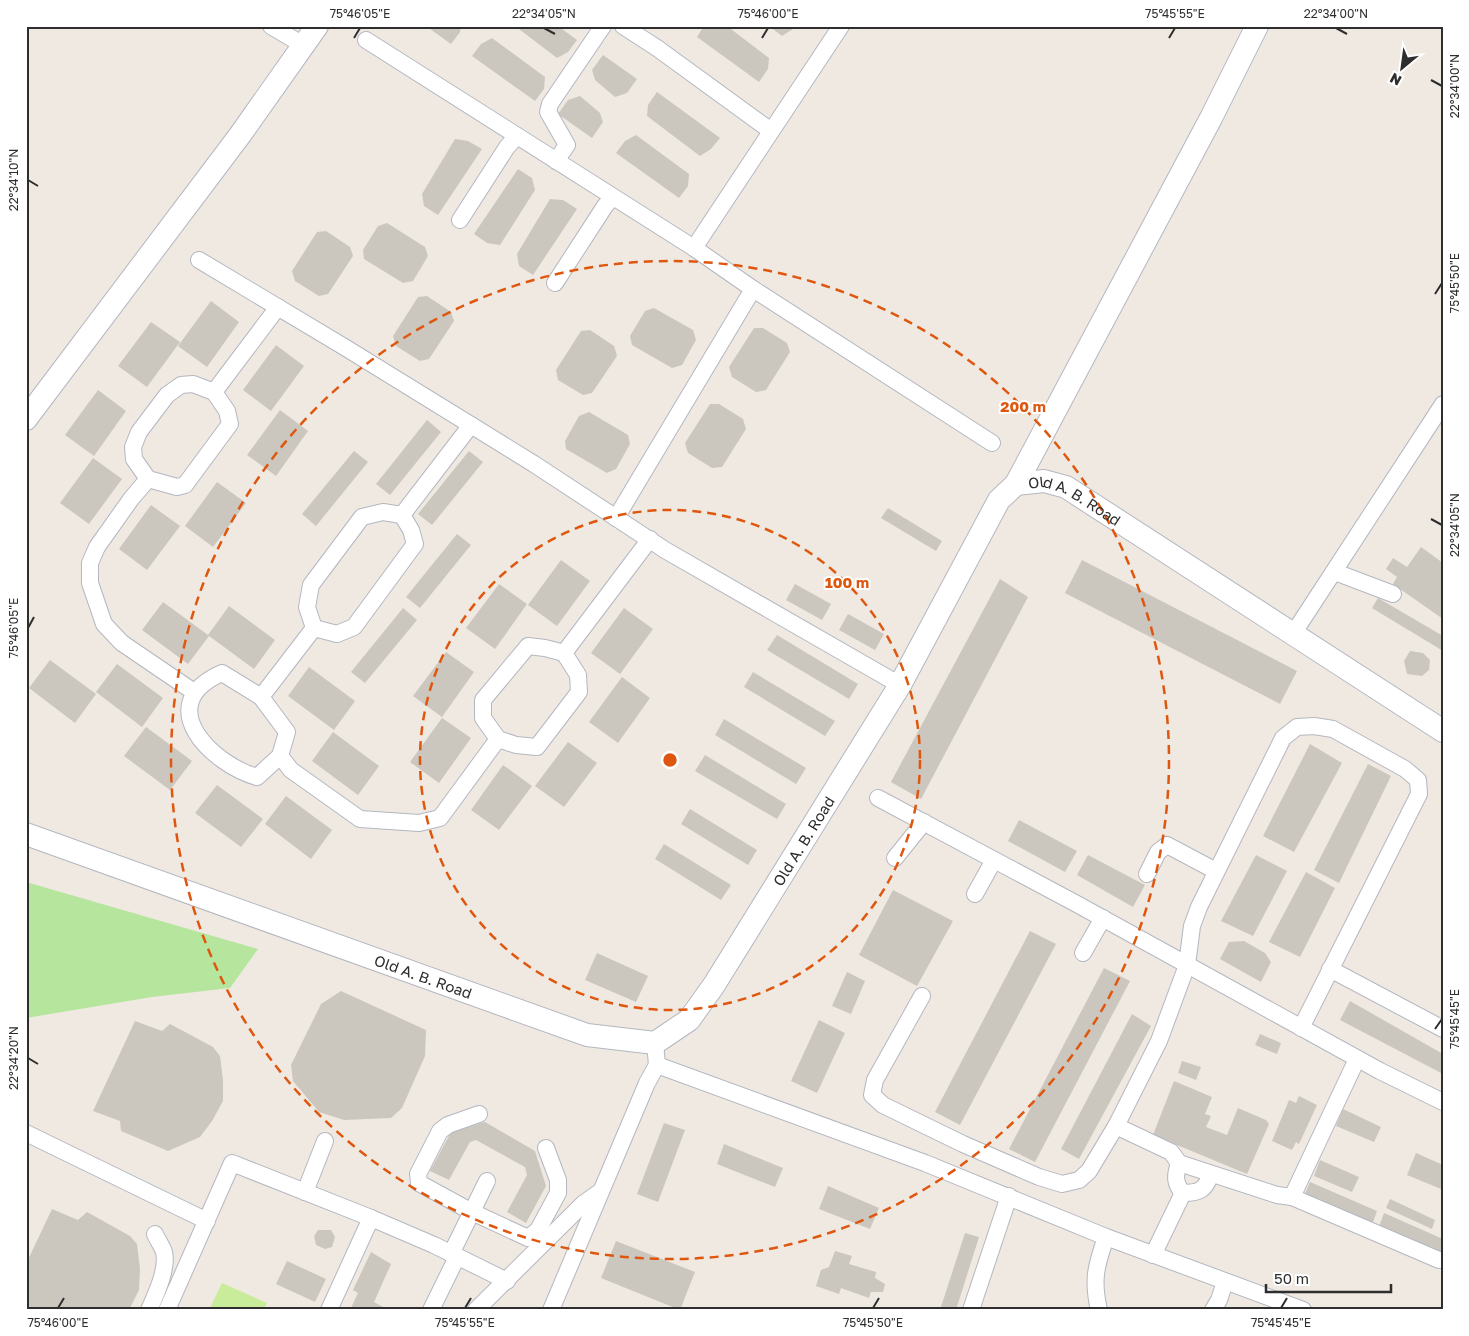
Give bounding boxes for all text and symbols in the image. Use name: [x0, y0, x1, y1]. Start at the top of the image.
text: 75°46'05"E: [330, 6, 390, 21]
text: 22°34'05"N: [512, 6, 576, 21]
text: 75°46'00"E: [737, 6, 799, 21]
text: 75°45'55"E: [1145, 6, 1205, 21]
text: 22°34'00"N: [1304, 6, 1368, 21]
north arrow: [1376, 42, 1426, 92]
text: 22°34'00"N: [1447, 54, 1462, 118]
text: N: [1387, 70, 1404, 90]
text: 22°34'10"N: [6, 149, 21, 211]
text: 75°45'50"E: [1447, 253, 1462, 313]
text: 200 m: [1000, 397, 1046, 415]
street label: Old A. B. Road: [1027, 472, 1124, 529]
text: 22°34'05"N: [1447, 493, 1462, 557]
text: 100 m: [825, 573, 869, 591]
text: 75°46'05"E: [6, 598, 21, 658]
centre of rings: [661, 751, 679, 769]
street label: Old A. B. Road: [769, 793, 838, 889]
street label: Old A. B. Road: [372, 951, 474, 1002]
text: 75°45'45"E: [1447, 989, 1462, 1049]
text: 22°34'20"N: [6, 1026, 21, 1090]
scale bar: [1266, 1261, 1392, 1293]
text: 50 m: [1274, 1269, 1309, 1287]
text: 75°46'00"E: [27, 1315, 89, 1330]
text: 75°45'55"E: [435, 1315, 495, 1330]
text: 75°45'50"E: [843, 1315, 903, 1330]
text: 75°45'45"E: [1251, 1315, 1311, 1330]

